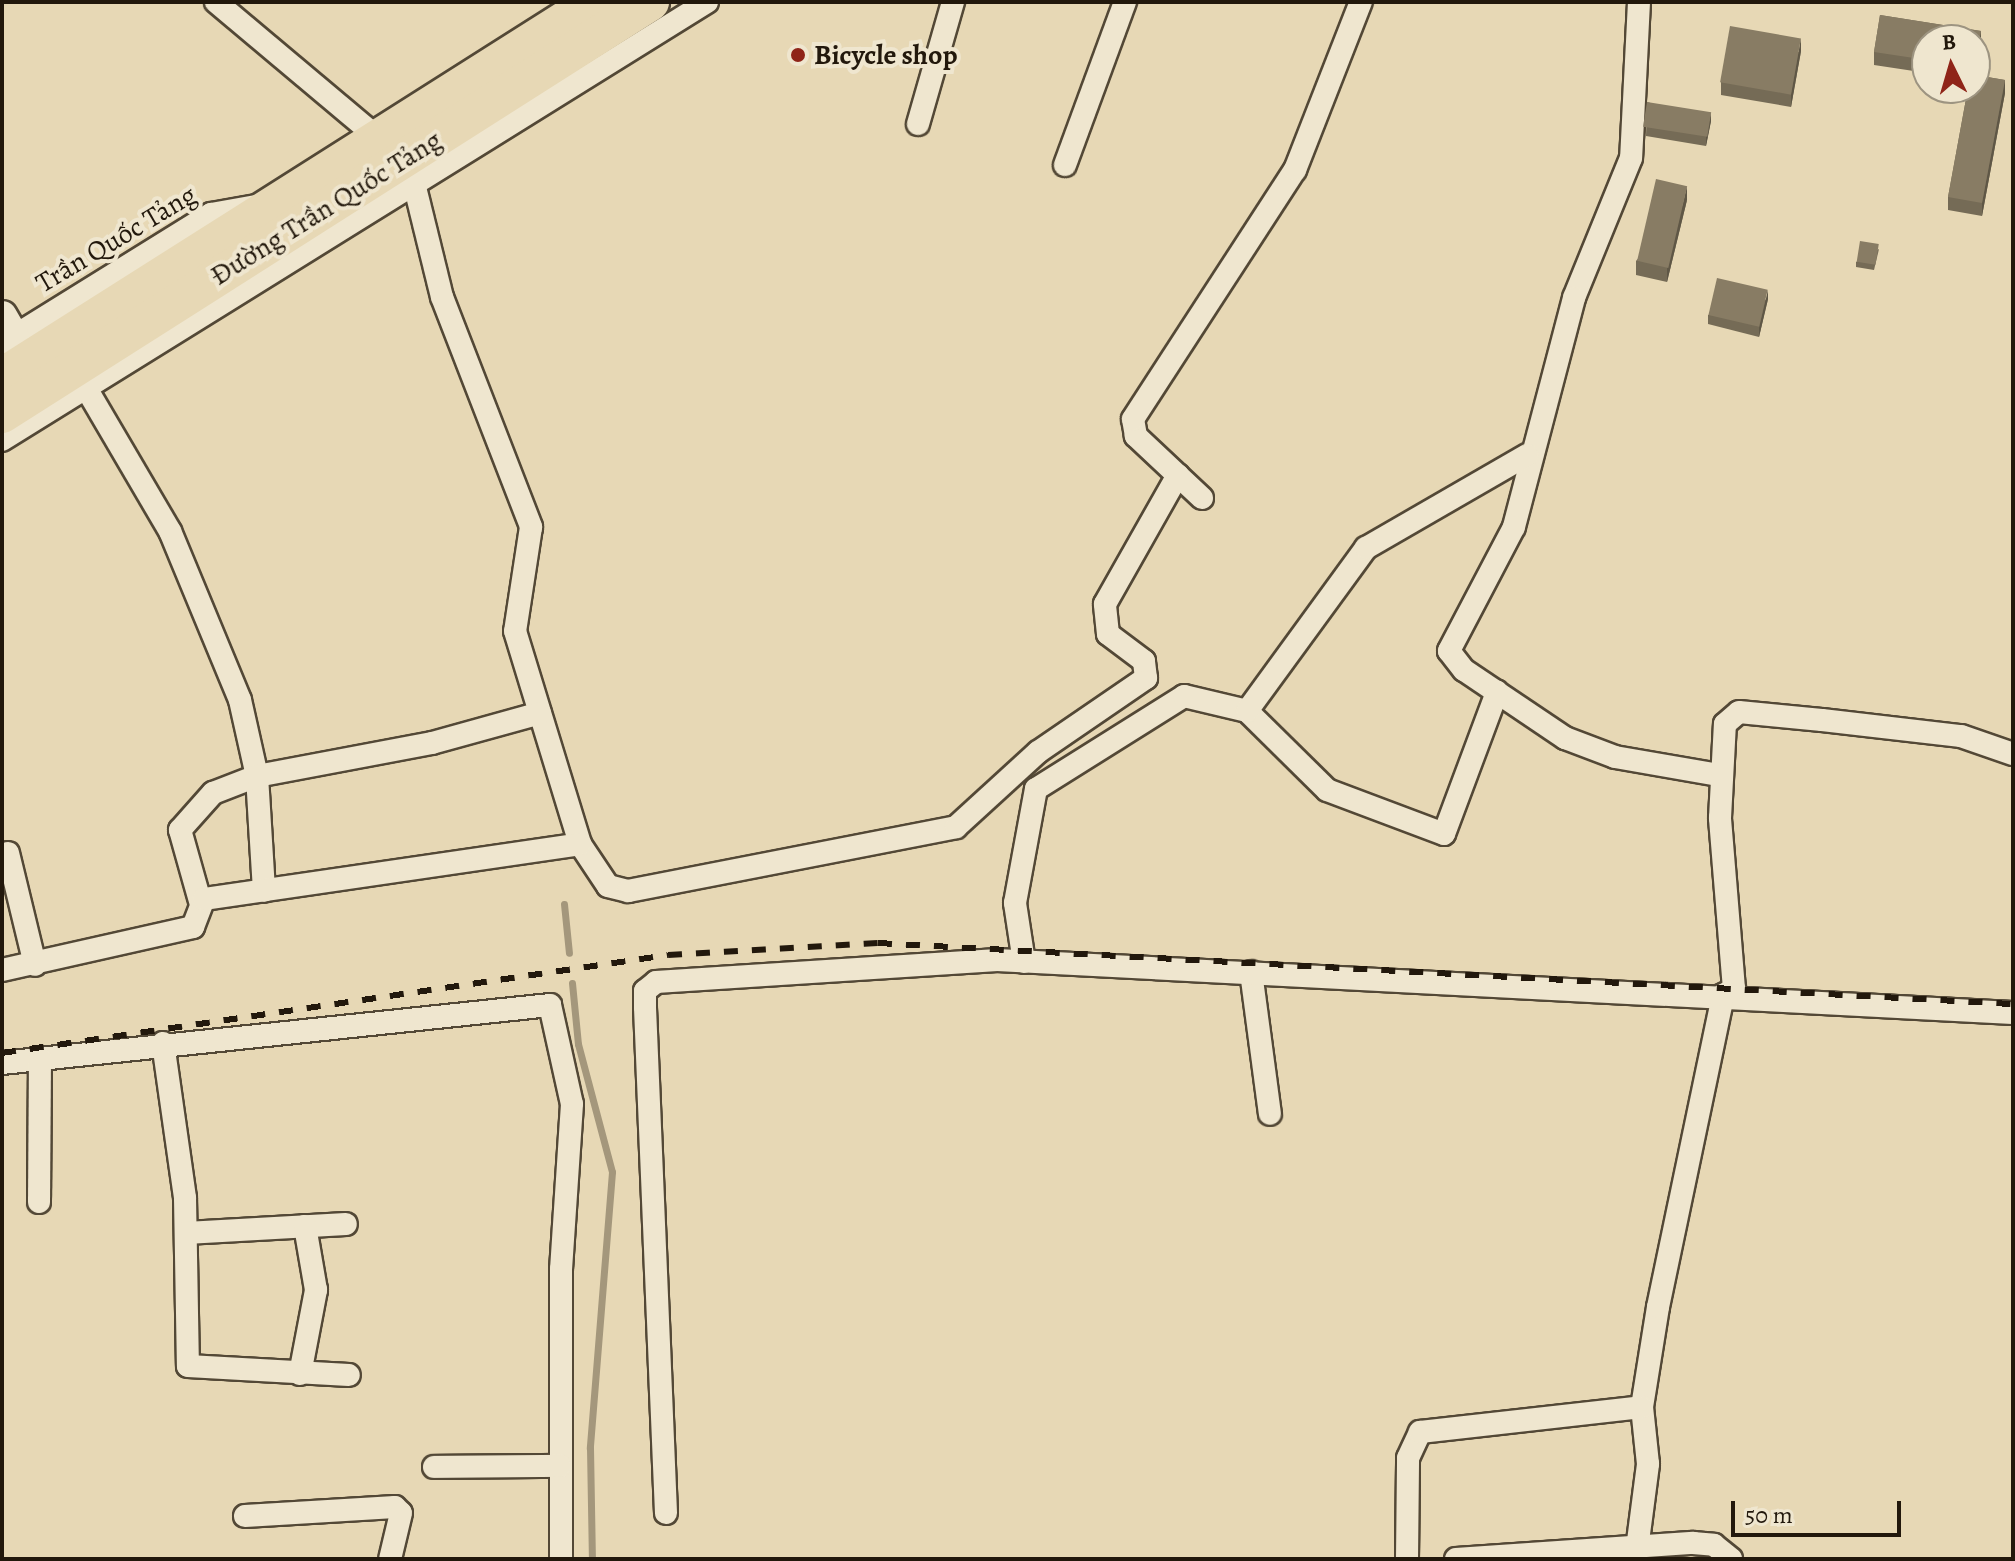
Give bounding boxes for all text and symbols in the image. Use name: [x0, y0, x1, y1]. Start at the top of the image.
north arrow: [1911, 24, 1991, 104]
text: B: [1941, 27, 1957, 58]
place label: Bicycle shop: [814, 38, 957, 72]
marker: Bicycle shop: [789, 46, 807, 64]
street label: Đường Trần Quốc Tảng: [204, 123, 448, 293]
street label: Trần Quốc Tảng: [30, 178, 202, 300]
scale bar: [1735, 1485, 1905, 1535]
text: 50 m: [1745, 1499, 1793, 1531]

